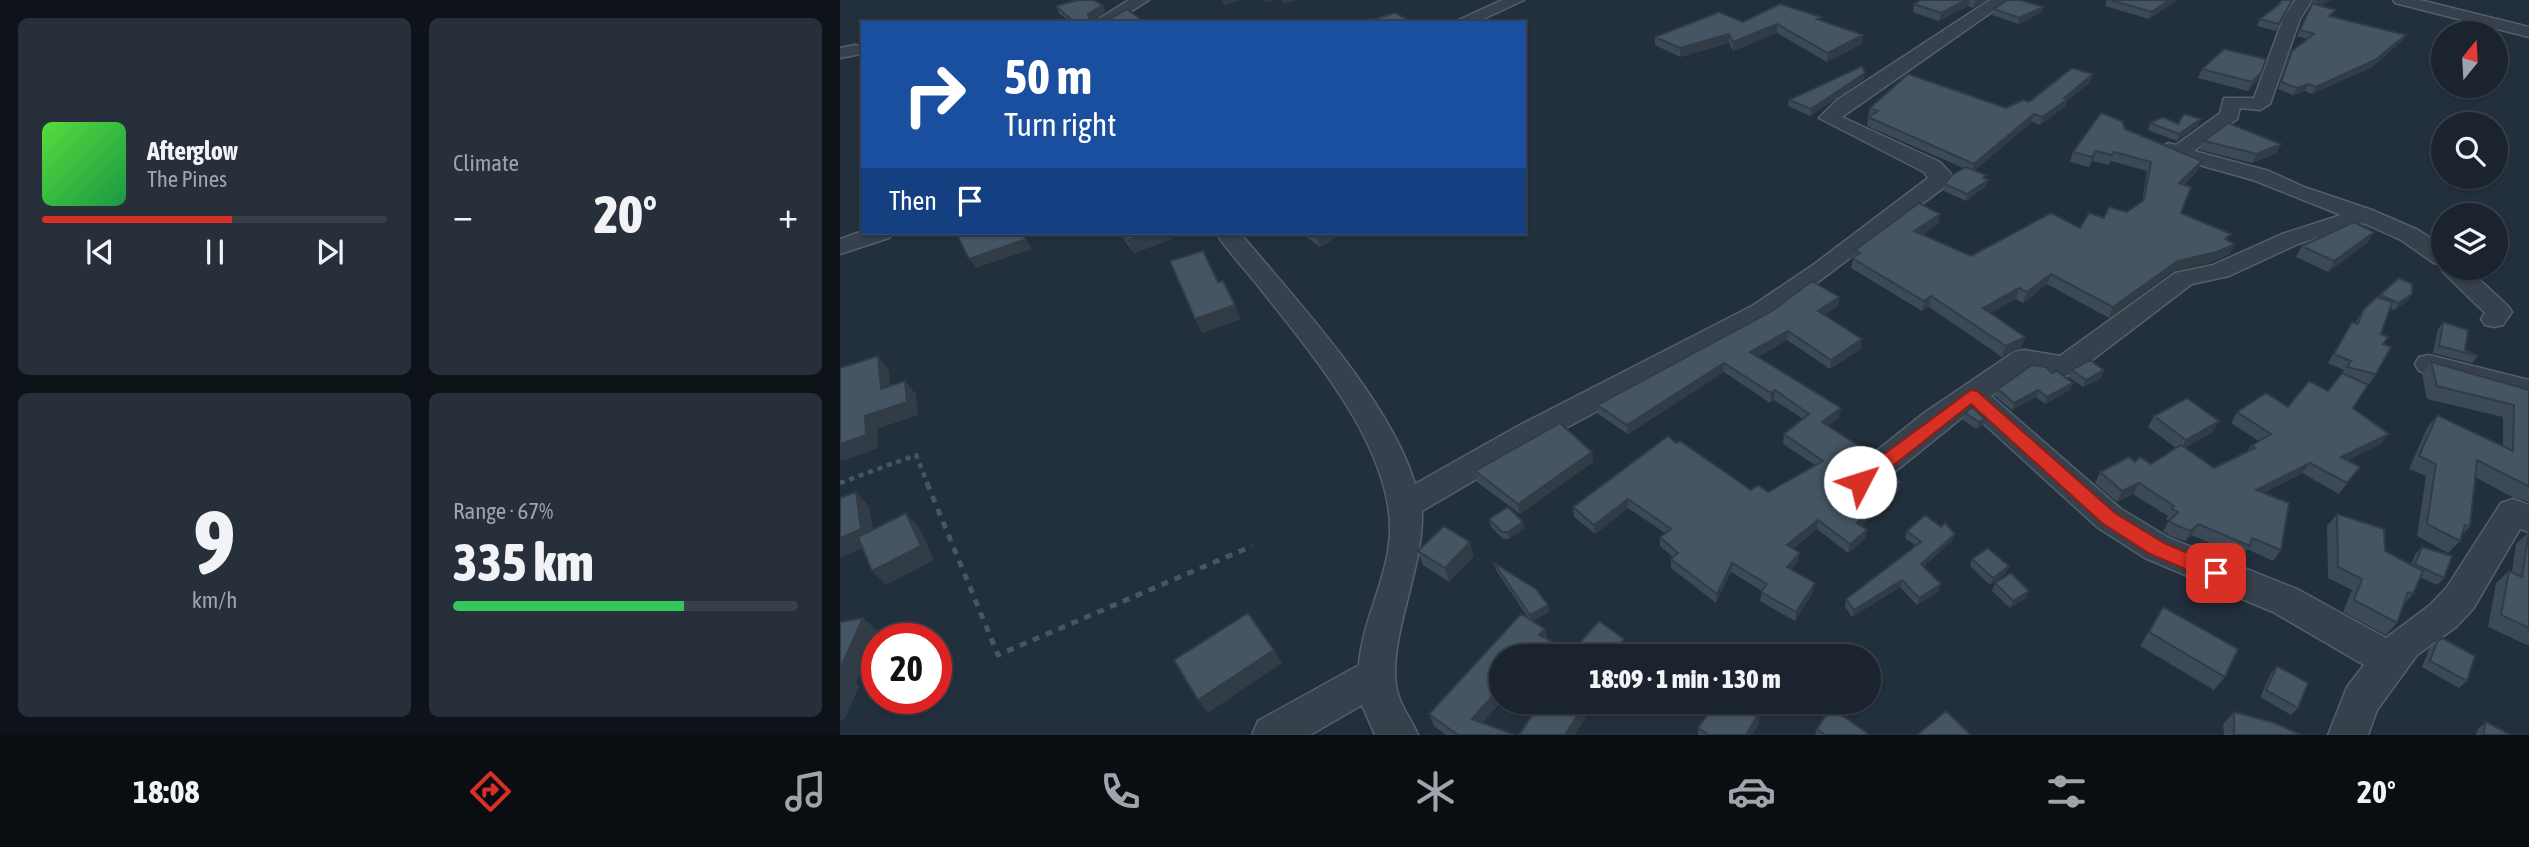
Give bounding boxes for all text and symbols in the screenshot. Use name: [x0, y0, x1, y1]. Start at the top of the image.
north arrow: [2431, 21, 2508, 98]
map controls: [2431, 21, 2508, 280]
text: 50 m: [1004, 48, 1092, 104]
icon: right: [889, 49, 980, 140]
text: Turn right: [1004, 106, 1117, 143]
button: search: [2431, 112, 2508, 189]
text: Afterglow: [147, 136, 238, 166]
text: Climate: [453, 150, 519, 176]
text: The Pines: [147, 166, 227, 192]
icon: arrive: [951, 182, 989, 220]
text: 20°: [594, 184, 657, 244]
text: Then: [889, 186, 937, 216]
text: −: [453, 193, 473, 236]
text: +: [778, 193, 798, 236]
button: layers: [2431, 203, 2508, 280]
icon: previous: [81, 233, 119, 271]
icon: pause: [196, 233, 234, 271]
icon: next: [311, 233, 349, 271]
position arrow: [1823, 445, 1897, 519]
text: 9: [193, 489, 236, 593]
text: Range · 67%: [453, 498, 553, 524]
text: 335 km: [453, 532, 594, 592]
pin: [2186, 543, 2246, 603]
icon: arrive: [2197, 554, 2235, 592]
text: km/h: [192, 587, 237, 613]
speed limit sign: 20: [861, 623, 952, 714]
text: 18:09 · 1 min · 130 m: [1589, 664, 1781, 694]
icon: directions: [466, 767, 515, 816]
icon: music: [781, 767, 830, 816]
icon: phone: [1096, 767, 1145, 816]
icon: climate: [1411, 767, 1460, 816]
icon: car: [1727, 767, 1776, 816]
icon: filters: [2042, 767, 2091, 816]
text: 18:08: [133, 773, 200, 810]
text: 20°: [2357, 773, 2396, 810]

